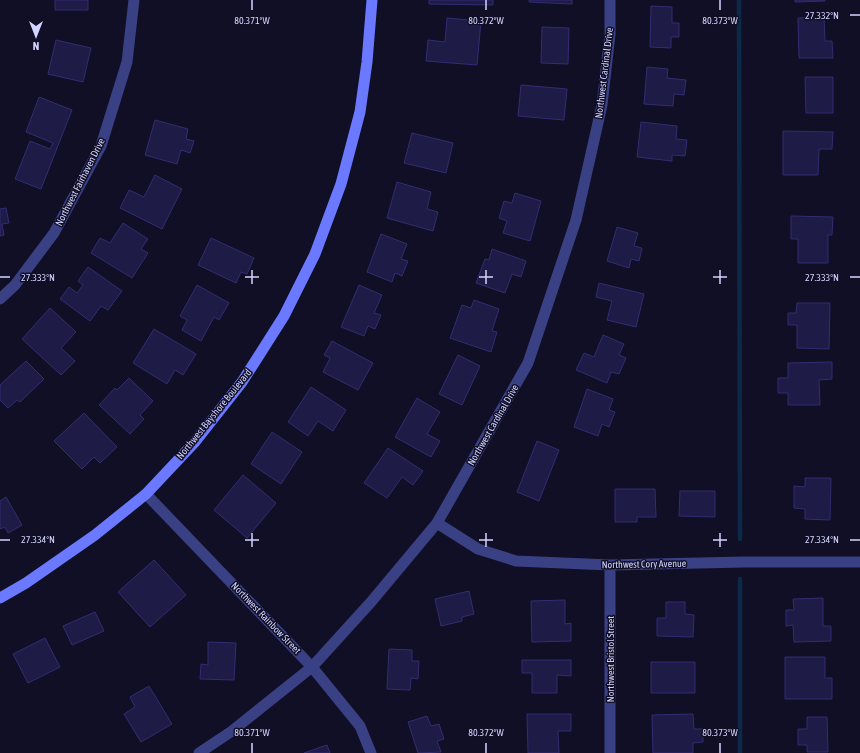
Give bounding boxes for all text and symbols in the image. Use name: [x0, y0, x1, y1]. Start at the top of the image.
text: 27.332°N: [805, 10, 839, 21]
text: 80.371°W: [234, 15, 270, 26]
text: 80.372°W: [468, 15, 504, 26]
text: 80.373°W: [702, 15, 738, 26]
north arrow: [16, 16, 56, 56]
street label: Northwest Cardinal Drive: [593, 27, 615, 119]
text: N: [33, 40, 39, 52]
street label: Northwest Fairhaven Drive: [53, 136, 107, 228]
text: 27.333°N: [21, 272, 55, 283]
text: 27.333°N: [805, 272, 839, 283]
street label: Northwest Bayshore Boulevard: [174, 367, 254, 461]
street label: Northwest Cardinal Drive: [465, 382, 521, 467]
text: 27.334°N: [21, 534, 55, 545]
text: 27.334°N: [805, 534, 839, 545]
street label: Northwest Cory Avenue: [602, 558, 687, 570]
street label: Northwest Rainbow Street: [229, 580, 303, 656]
street label: Northwest Bristol Street: [605, 616, 616, 702]
text: 80.371°W: [234, 727, 270, 738]
text: 80.372°W: [468, 727, 504, 738]
text: 80.373°W: [702, 727, 738, 738]

